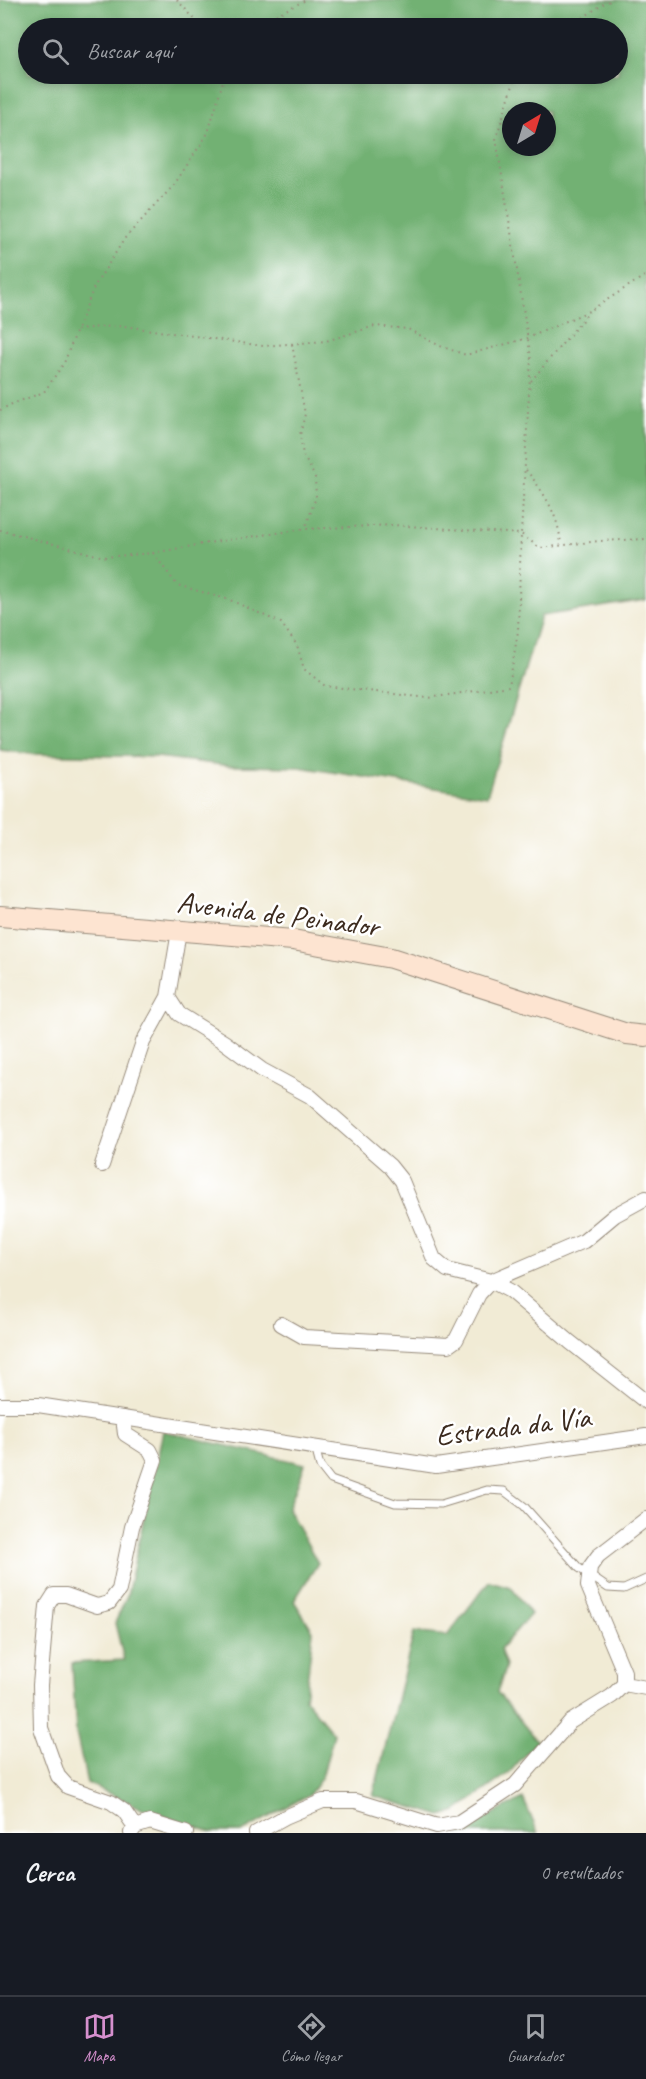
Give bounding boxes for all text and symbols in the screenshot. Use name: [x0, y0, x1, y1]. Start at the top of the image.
search box: [18, 18, 628, 84]
icon: search: [39, 35, 72, 68]
text: Buscar aquí: [87, 37, 173, 65]
north arrow: [502, 102, 556, 156]
street label: Avenida de Peinador: [175, 883, 384, 946]
street label: Estrada da Vía: [433, 1397, 595, 1454]
text: Cerca: [24, 1856, 74, 1889]
text: 0 resultados: [540, 1860, 622, 1885]
tab: Mapa: [83, 2010, 116, 2066]
tab: Cómo llegar: [281, 2010, 342, 2066]
tab: Guardados: [507, 2010, 563, 2066]

